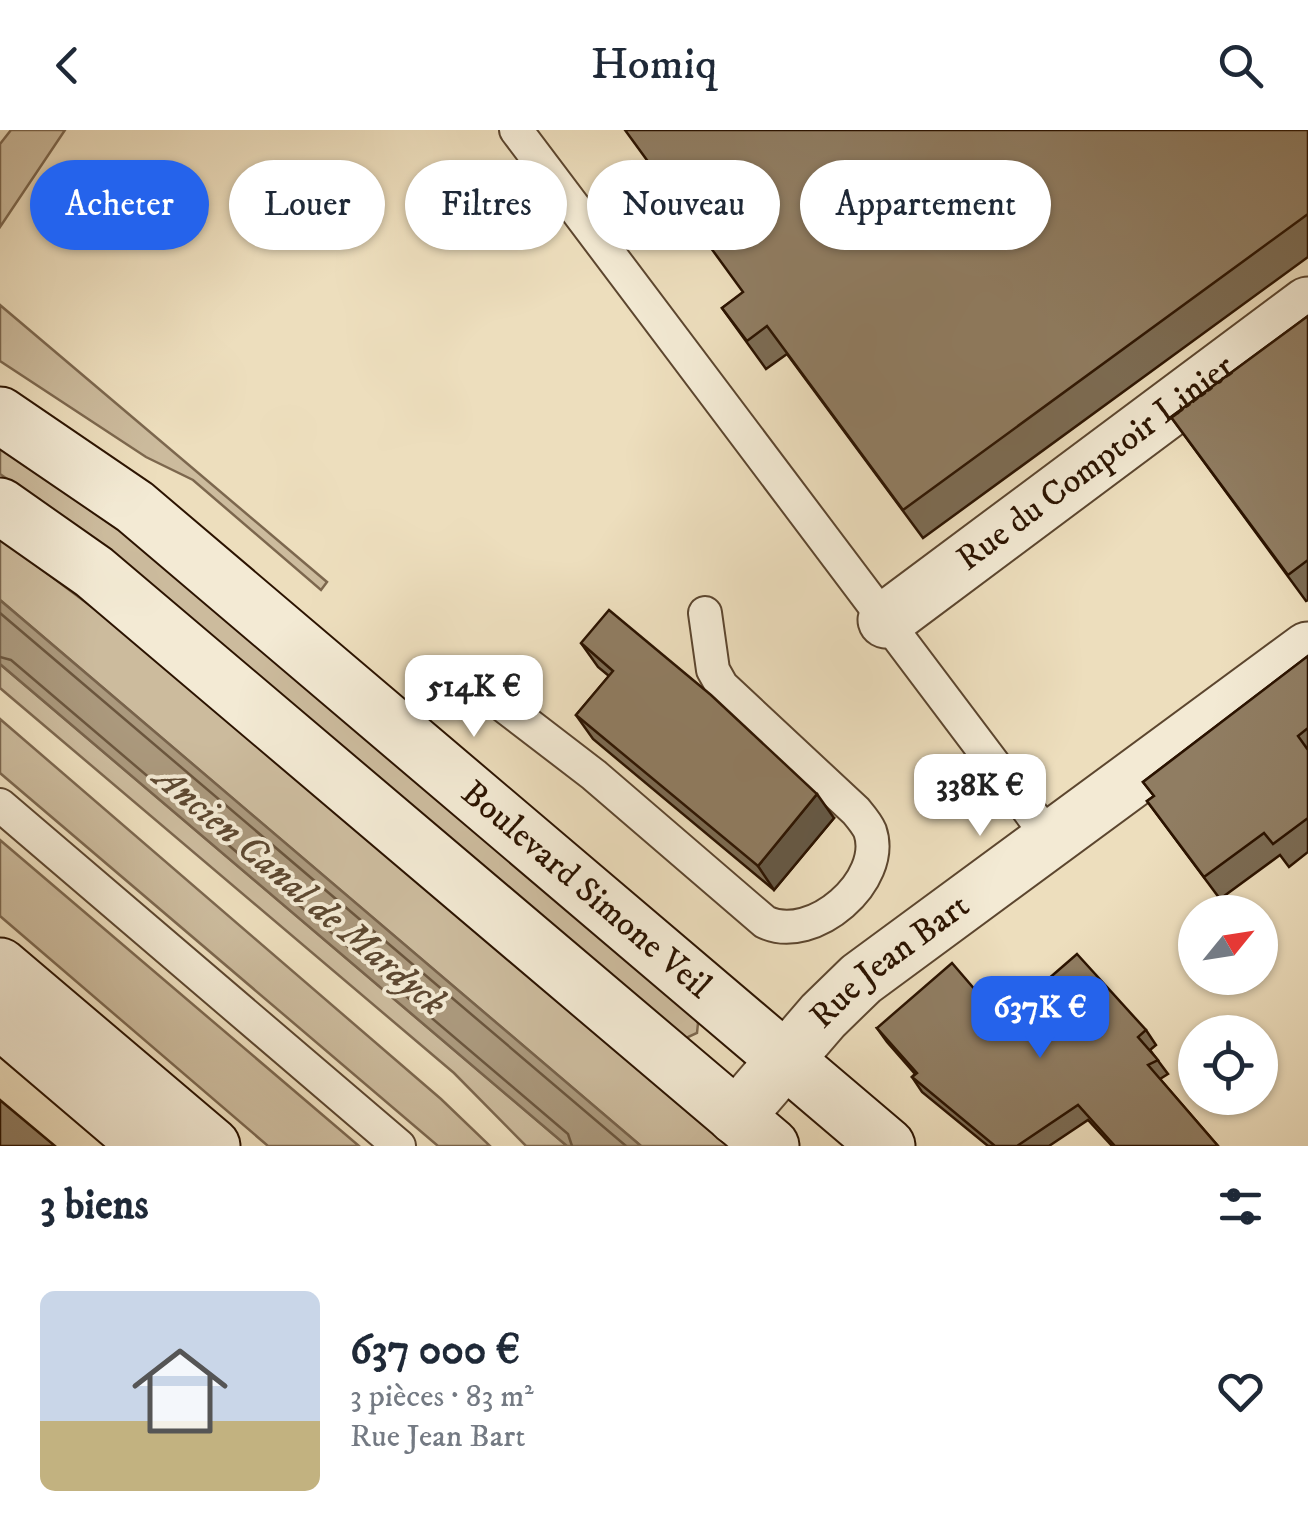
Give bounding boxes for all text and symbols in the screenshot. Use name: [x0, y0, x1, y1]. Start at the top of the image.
text: Homiq: [591, 37, 717, 93]
icon: back: [40, 38, 95, 93]
icon: search: [1213, 38, 1268, 93]
chip: Acheter: [30, 160, 209, 250]
chip: Louer: [229, 160, 385, 250]
chip: Filtres: [405, 160, 567, 250]
chip: Nouveau: [587, 160, 780, 250]
chip: Appartement: [800, 160, 1051, 250]
street label: Rue du Comptoir Linier: [948, 345, 1243, 581]
pin: 514K €: [393, 655, 555, 740]
text: 514K €: [427, 667, 521, 707]
water label: Ancien Canal de Mardyck: [141, 752, 456, 1027]
pin: 338K €: [899, 754, 1061, 839]
text: 338K €: [936, 766, 1024, 806]
street label: Boulevard Simone Veil: [452, 772, 720, 1009]
street label: Rue Jean Bart: [801, 884, 978, 1038]
north arrow: [1178, 895, 1278, 995]
map controls: [1178, 895, 1278, 1115]
pin: 637K €: [959, 976, 1121, 1061]
text: 637K €: [993, 988, 1087, 1028]
button: locate: [1178, 1015, 1278, 1115]
icon: filters: [1213, 1179, 1268, 1234]
text: 3 biens: [40, 1180, 149, 1232]
text: 637 000 €: [350, 1325, 520, 1377]
icon: home: [120, 1331, 240, 1451]
icon: heart: [1213, 1364, 1268, 1419]
text: 3 pièces · 83 m²: [350, 1377, 534, 1417]
text: Rue Jean Bart: [350, 1417, 525, 1457]

